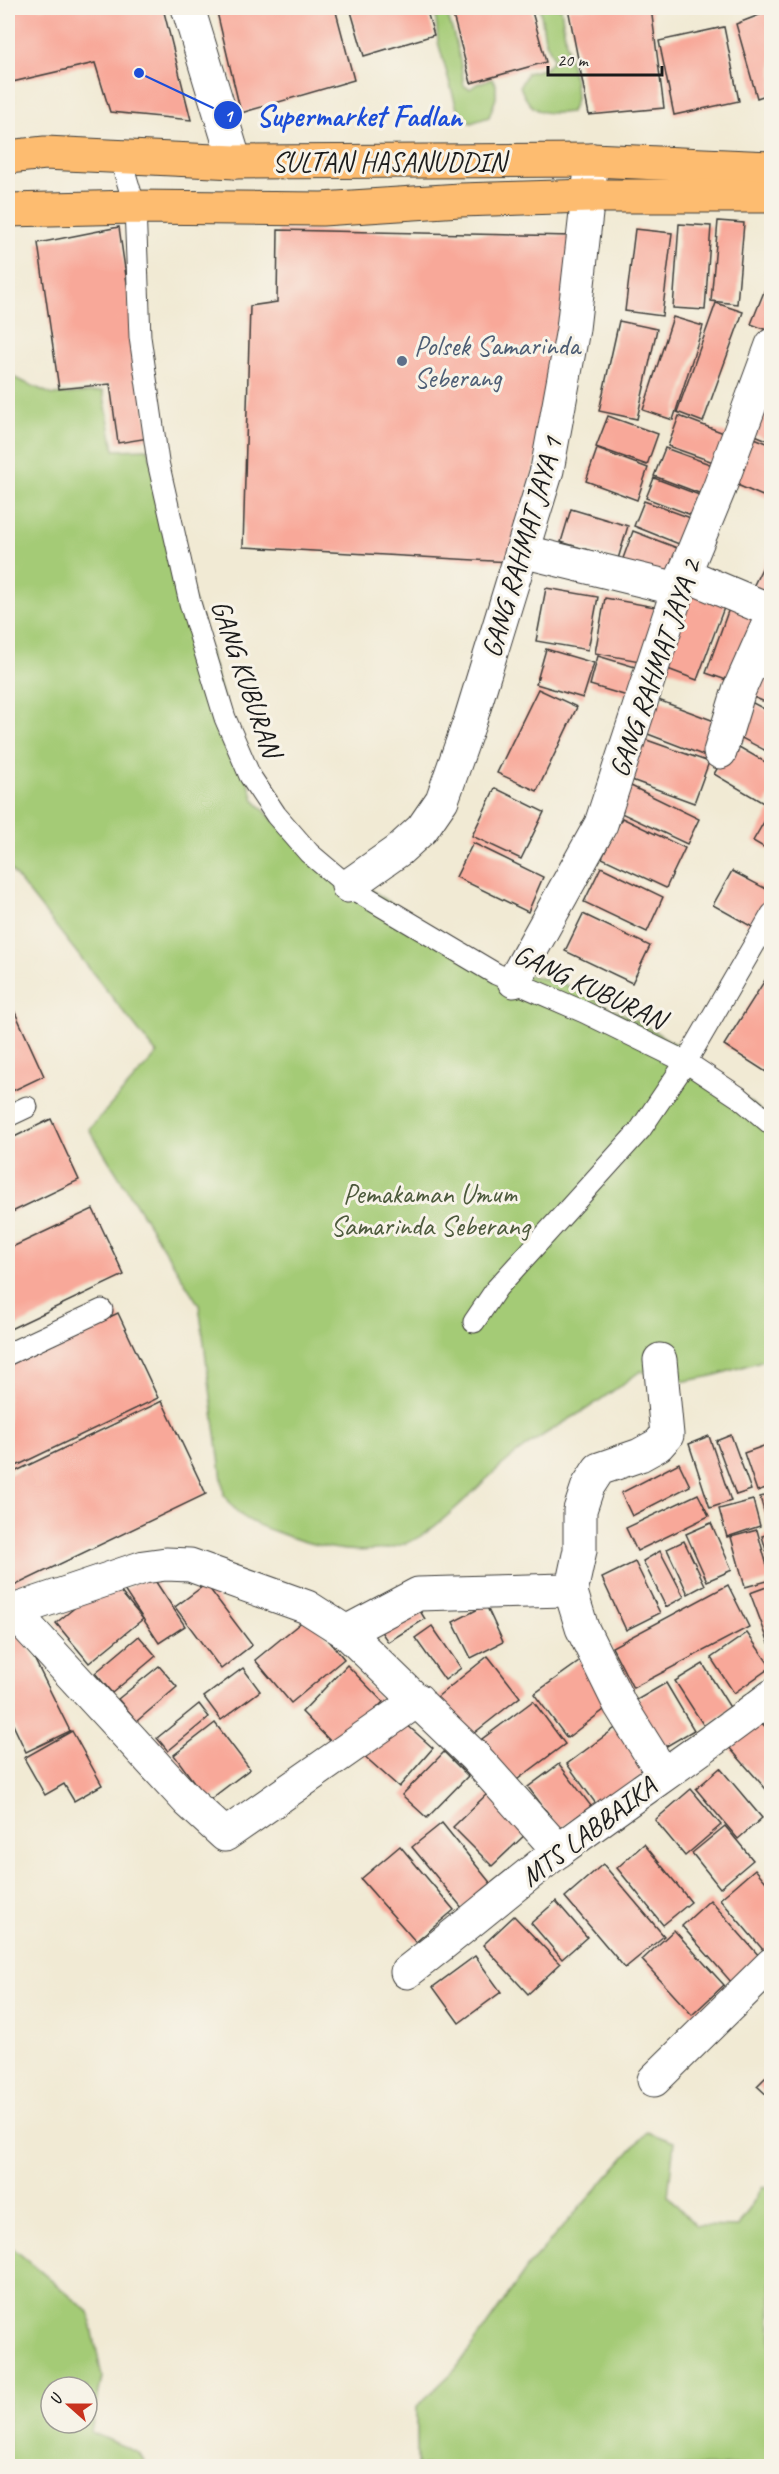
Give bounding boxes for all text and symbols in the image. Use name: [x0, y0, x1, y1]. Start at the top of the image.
scale bar: [548, 39, 662, 77]
text: 20 m: [557, 49, 590, 71]
callout: Supermarket Fadlan: [213, 91, 474, 139]
text: Supermarket Fadlan: [256, 97, 464, 135]
text: 1: [224, 105, 234, 127]
street label: SULTAN HASANUDDIN: [272, 144, 510, 179]
place label: Polsek Samarinda Seberang: [414, 328, 582, 395]
marker: Polsek Samarinda Seberang: [395, 354, 409, 368]
street label: GANG RAHMAT JAYA 1: [473, 432, 570, 661]
street label: GANG RAHMAT JAYA 2: [601, 553, 709, 781]
street label: GANG KUBURAN: [203, 595, 291, 765]
street label: GANG KUBURAN: [508, 936, 675, 1039]
park label: Pemakaman Umum Samarinda Seberang: [330, 1176, 532, 1243]
street label: MTS LABBAIKA: [513, 1768, 665, 1894]
north arrow: [39, 2375, 99, 2435]
text: U: [45, 2390, 68, 2407]

